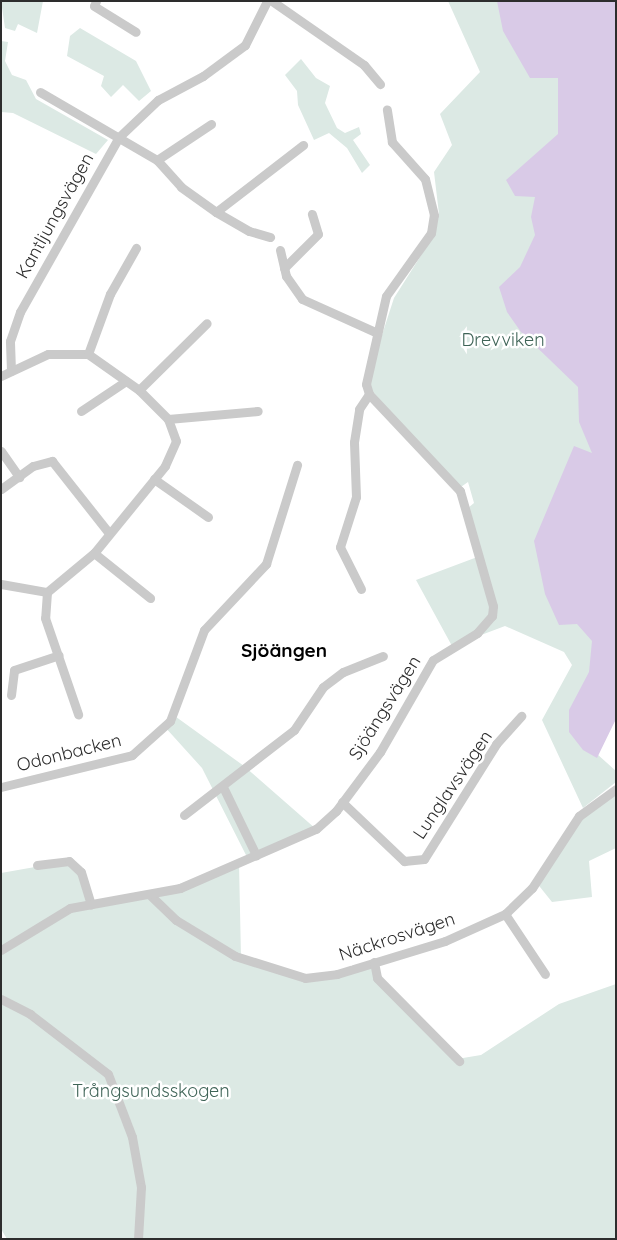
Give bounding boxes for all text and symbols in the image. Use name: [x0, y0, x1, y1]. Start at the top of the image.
street label: Kantljungsvägen: [12, 149, 98, 283]
park label: Drevviken: [461, 329, 545, 351]
district label: Sjöängen: [241, 640, 327, 662]
street label: Sjöängsvägen: [344, 652, 426, 764]
street label: Lunglavsvägen: [409, 727, 497, 843]
street label: Odonbacken: [14, 730, 124, 776]
street label: Näckrosvägen: [336, 908, 458, 966]
park label: Trångsundsskogen: [72, 1080, 230, 1102]

